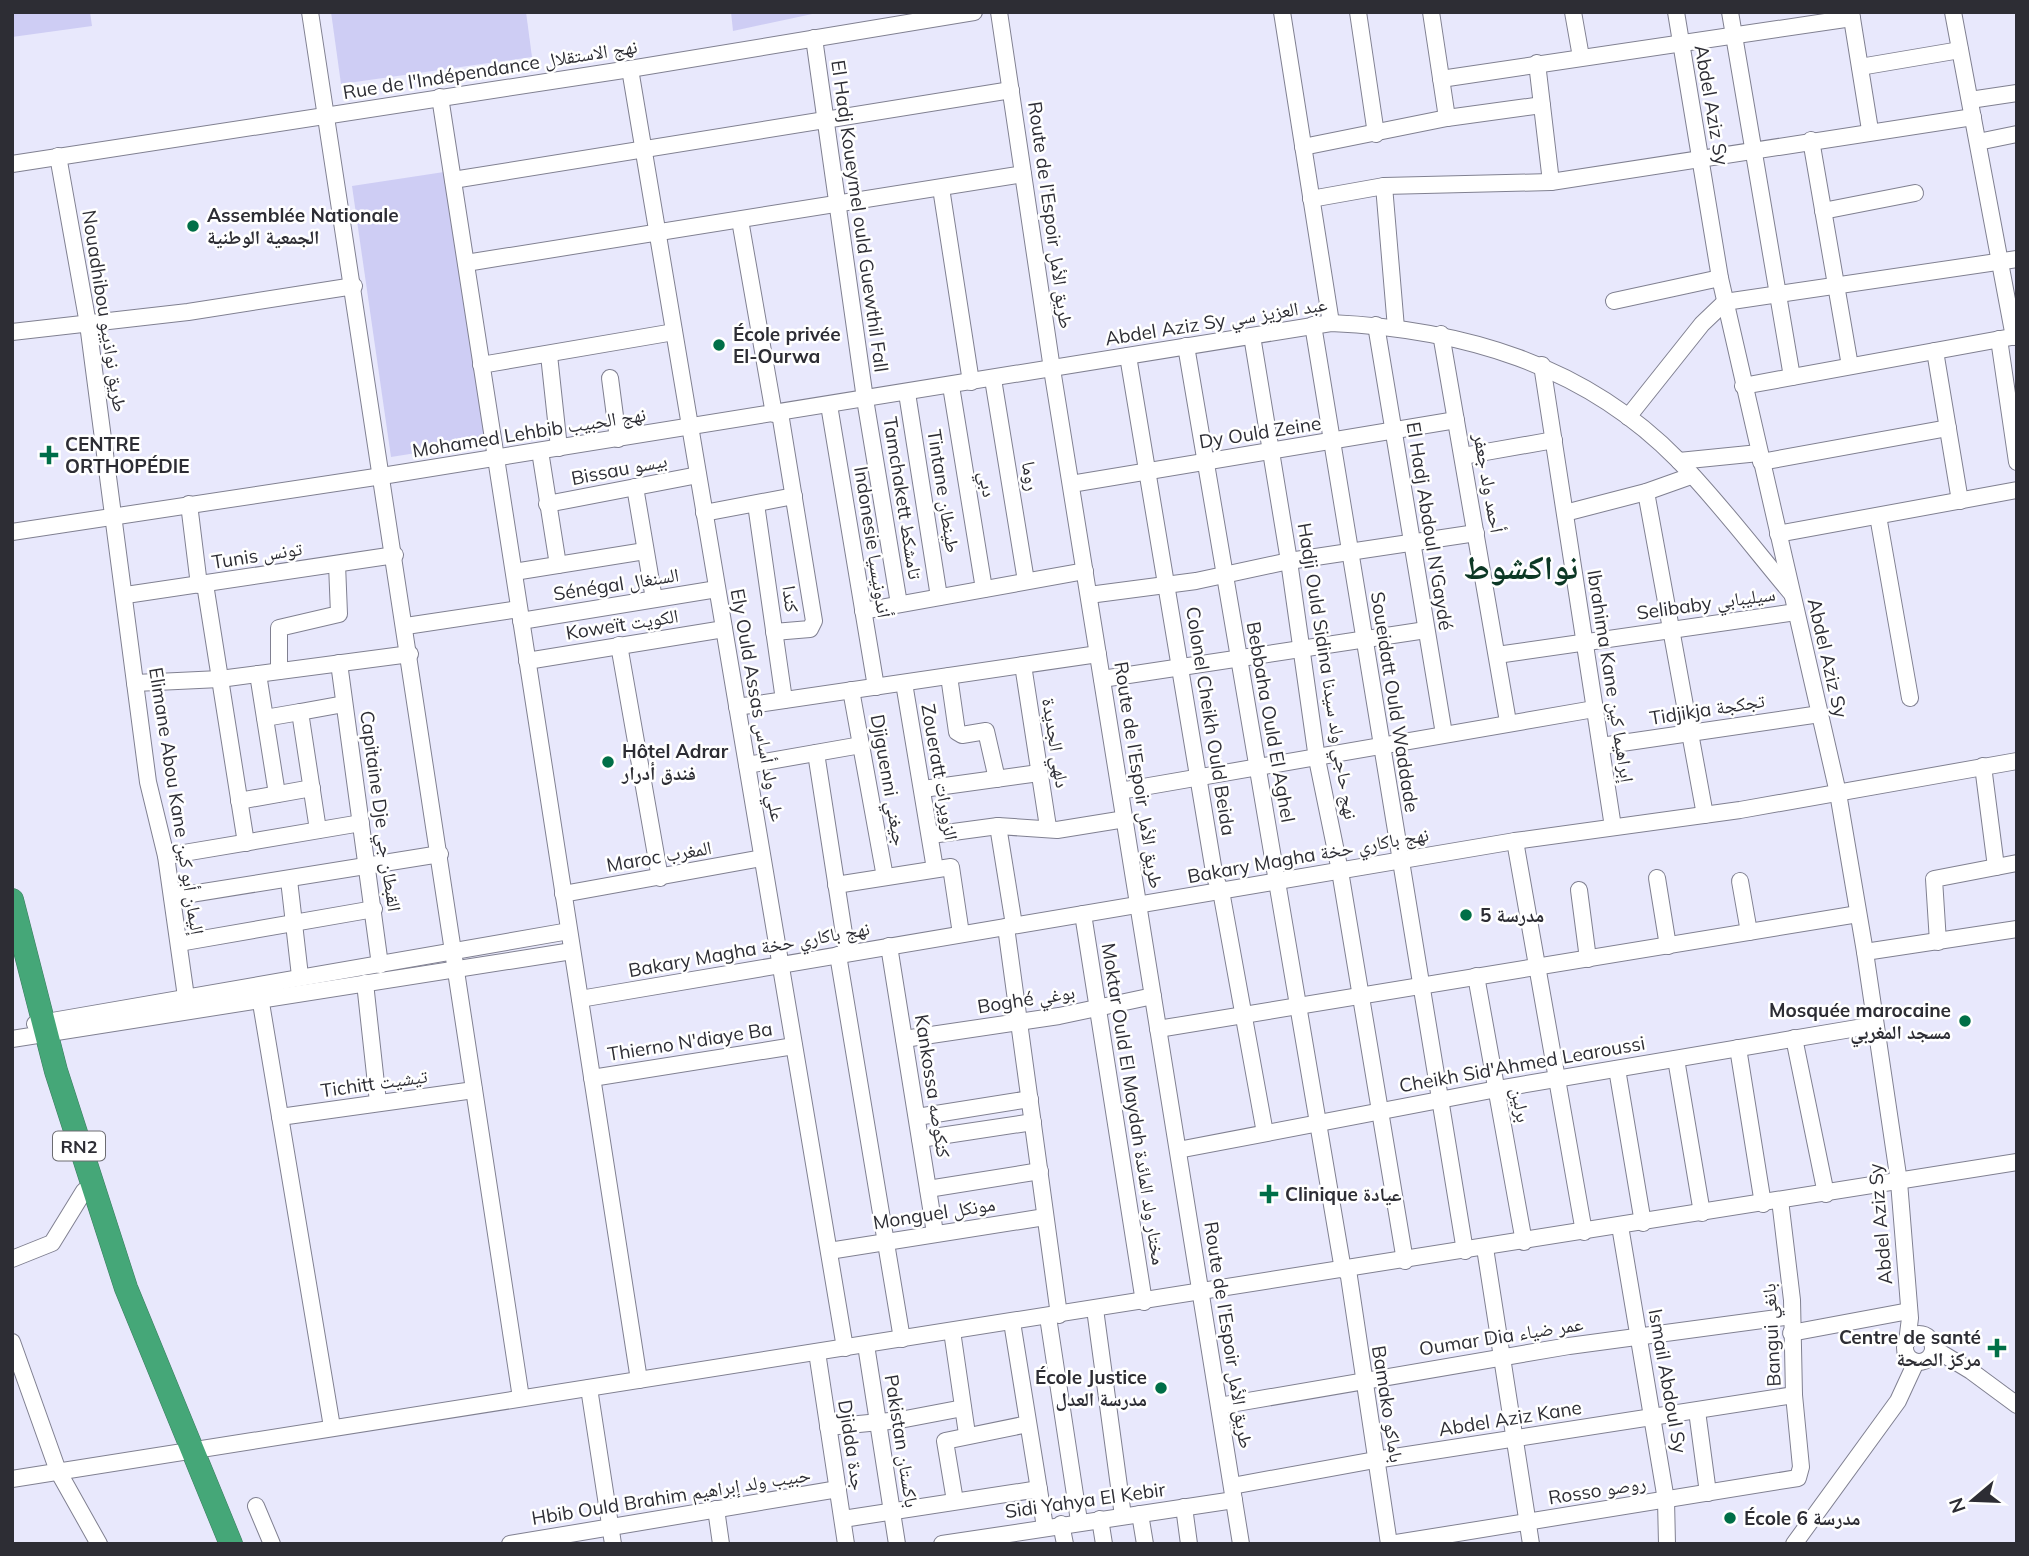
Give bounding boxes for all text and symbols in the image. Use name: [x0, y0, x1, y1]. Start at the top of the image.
street label: Rue de l'Indépendance نهج الاستقلال: [341, 34, 639, 105]
street label: Abdel Aziz Sy: [1690, 43, 1734, 167]
street label: El Hadj Koueymel ould Guewthil Fall: [826, 58, 894, 374]
street label: Route de l’Espoir طريق الأمل: [1023, 100, 1079, 330]
place label: Assemblée Nationale الجمعية الوطنية: [207, 203, 399, 249]
street label: Nouadhibou طريق نواذيبو: [77, 208, 133, 414]
marker: Assemblée Nationale الجمعية الوطنية: [185, 218, 201, 234]
street label: Abdel Aziz Sy عبد العزيز سي: [1103, 292, 1330, 354]
place label: École privée El-Ourwa: [733, 322, 841, 368]
marker: École privée El-Ourwa: [711, 337, 727, 353]
street label: Mohamed Lehbib نهج الحبيب: [410, 402, 648, 463]
street label: Dy Ould Zeine: [1197, 411, 1323, 453]
street label: Tamchakett تامشكط: [878, 415, 928, 581]
street label: El Hadj Abdoul N'Gaydé: [1402, 420, 1458, 632]
street label: Tintane طينطان: [922, 428, 966, 554]
street label: أحمد ولد جعفر: [1468, 431, 1510, 534]
place label: CENTRE ORTHOPÉDIE: [65, 432, 189, 478]
marker: CENTRE ORTHOPÉDIE: [39, 445, 59, 465]
street label: Bissau بيسو: [569, 448, 669, 490]
street label: روما: [1017, 459, 1045, 493]
street label: Indonesie أندونيسيا: [849, 465, 897, 619]
street label: دبي: [970, 469, 1002, 500]
street label: Hadji Ould Sidina نهج حاجي ولد سيدنا: [1289, 521, 1363, 822]
street label: Tunis تونس: [210, 536, 304, 574]
district label: نواكشوط: [1464, 546, 1578, 587]
street label: Sénégal السنغال: [552, 562, 680, 606]
street label: Ibrahima Kane إبراهيما كين: [1580, 568, 1640, 784]
street label: Selibaby سيليبابي: [1635, 581, 1777, 628]
street label: كندا: [777, 584, 805, 614]
street label: Ely Ould Assas علي ولد أساس: [722, 587, 790, 824]
street label: Soueidatt Ould Waddade: [1366, 590, 1424, 814]
street label: Abdel Aziz Sy: [1803, 596, 1853, 720]
street label: Koweït الكويت: [564, 603, 680, 645]
street label: Colonel Cheikh Ould Beida: [1181, 605, 1241, 837]
street label: Bebbaha Ould El Aghel: [1242, 620, 1300, 824]
street label: Route de l’Espoir طريق الأمل: [1109, 660, 1169, 890]
street label: Elimane Abou Kane إليمان أبو كين: [142, 666, 210, 937]
street label: Tidjikja تجكجة: [1648, 688, 1767, 730]
street label: دلهي الجديدة: [1033, 696, 1075, 790]
street label: Zoueratt الزويرات: [916, 702, 964, 842]
street label: Capitaine Dje القبطان جي: [351, 709, 407, 913]
street label: Djiguenni جيغني: [862, 712, 912, 848]
place label: Hôtel Adrar فندق أدرار: [621, 739, 729, 785]
marker: Hôtel Adrar فندق أدرار: [600, 754, 616, 770]
street label: Bakary Magha نهج باكاري حخة: [1185, 822, 1431, 892]
street label: Maroc المغرب: [605, 835, 713, 877]
place label: مدرسة 5: [1480, 903, 1544, 927]
marker: مدرسة 5: [1458, 907, 1474, 923]
street label: Bakary Magha نهج باكاري حخة: [626, 916, 872, 986]
street label: Moktar Ould El Maydah مختار ولد المائدة: [1097, 941, 1171, 1267]
street label: Boghé بوغي: [976, 979, 1077, 1022]
place label: Mosquée marocaine مسجد المغربي: [1769, 998, 1951, 1048]
street label: Kankossa كنكوصه: [910, 1013, 956, 1159]
marker: Mosquée marocaine مسجد المغربي: [1957, 1013, 1973, 1029]
street label: Thierno N'diaye Ba: [606, 1016, 774, 1066]
street label: Cheikh Sid'Ahmed Learoussi: [1397, 1031, 1647, 1097]
street label: Tichitt تيشيت: [319, 1064, 429, 1102]
street label: برلين: [1506, 1086, 1536, 1124]
road number: RN2: [53, 1132, 105, 1161]
street label: Abdel Aziz Sy: [1863, 1162, 1897, 1286]
place label: Clinique عيادة: [1285, 1182, 1402, 1206]
marker: Clinique عيادة: [1259, 1184, 1279, 1204]
street label: Monguel مونكل: [871, 1192, 997, 1234]
street label: Route de l’Espoir طريق الأمل: [1199, 1220, 1259, 1450]
street label: Bangui بانغي: [1756, 1282, 1790, 1387]
street label: Ismail Abdoul Sy: [1643, 1307, 1693, 1455]
street label: Oumar Dia عمر ضياء: [1417, 1311, 1585, 1361]
place label: Centre de santé مركز الصحة: [1839, 1325, 1981, 1371]
marker: Centre de santé مركز الصحة: [1987, 1338, 2007, 1358]
street label: Bamako باماكو: [1367, 1344, 1409, 1464]
place label: École Justice مدرسة العدل: [1035, 1365, 1147, 1411]
street label: Pakistan باكستان: [880, 1373, 924, 1509]
marker: École Justice مدرسة العدل: [1153, 1380, 1169, 1396]
street label: Abdel Aziz Kane: [1437, 1395, 1583, 1441]
street label: Djidda جدة: [833, 1398, 871, 1492]
street label: Hbib Ould Brahim حبيب ولد إبراهيم: [530, 1462, 812, 1532]
north arrow: [1938, 1465, 2008, 1535]
street label: Rosso روصو: [1546, 1470, 1648, 1510]
street label: Sidi Yahya El Kebir: [1003, 1477, 1167, 1523]
text: N: [1943, 1495, 1971, 1516]
place label: École 6 مدرسة: [1744, 1506, 1861, 1530]
marker: École 6 مدرسة: [1722, 1510, 1738, 1526]

